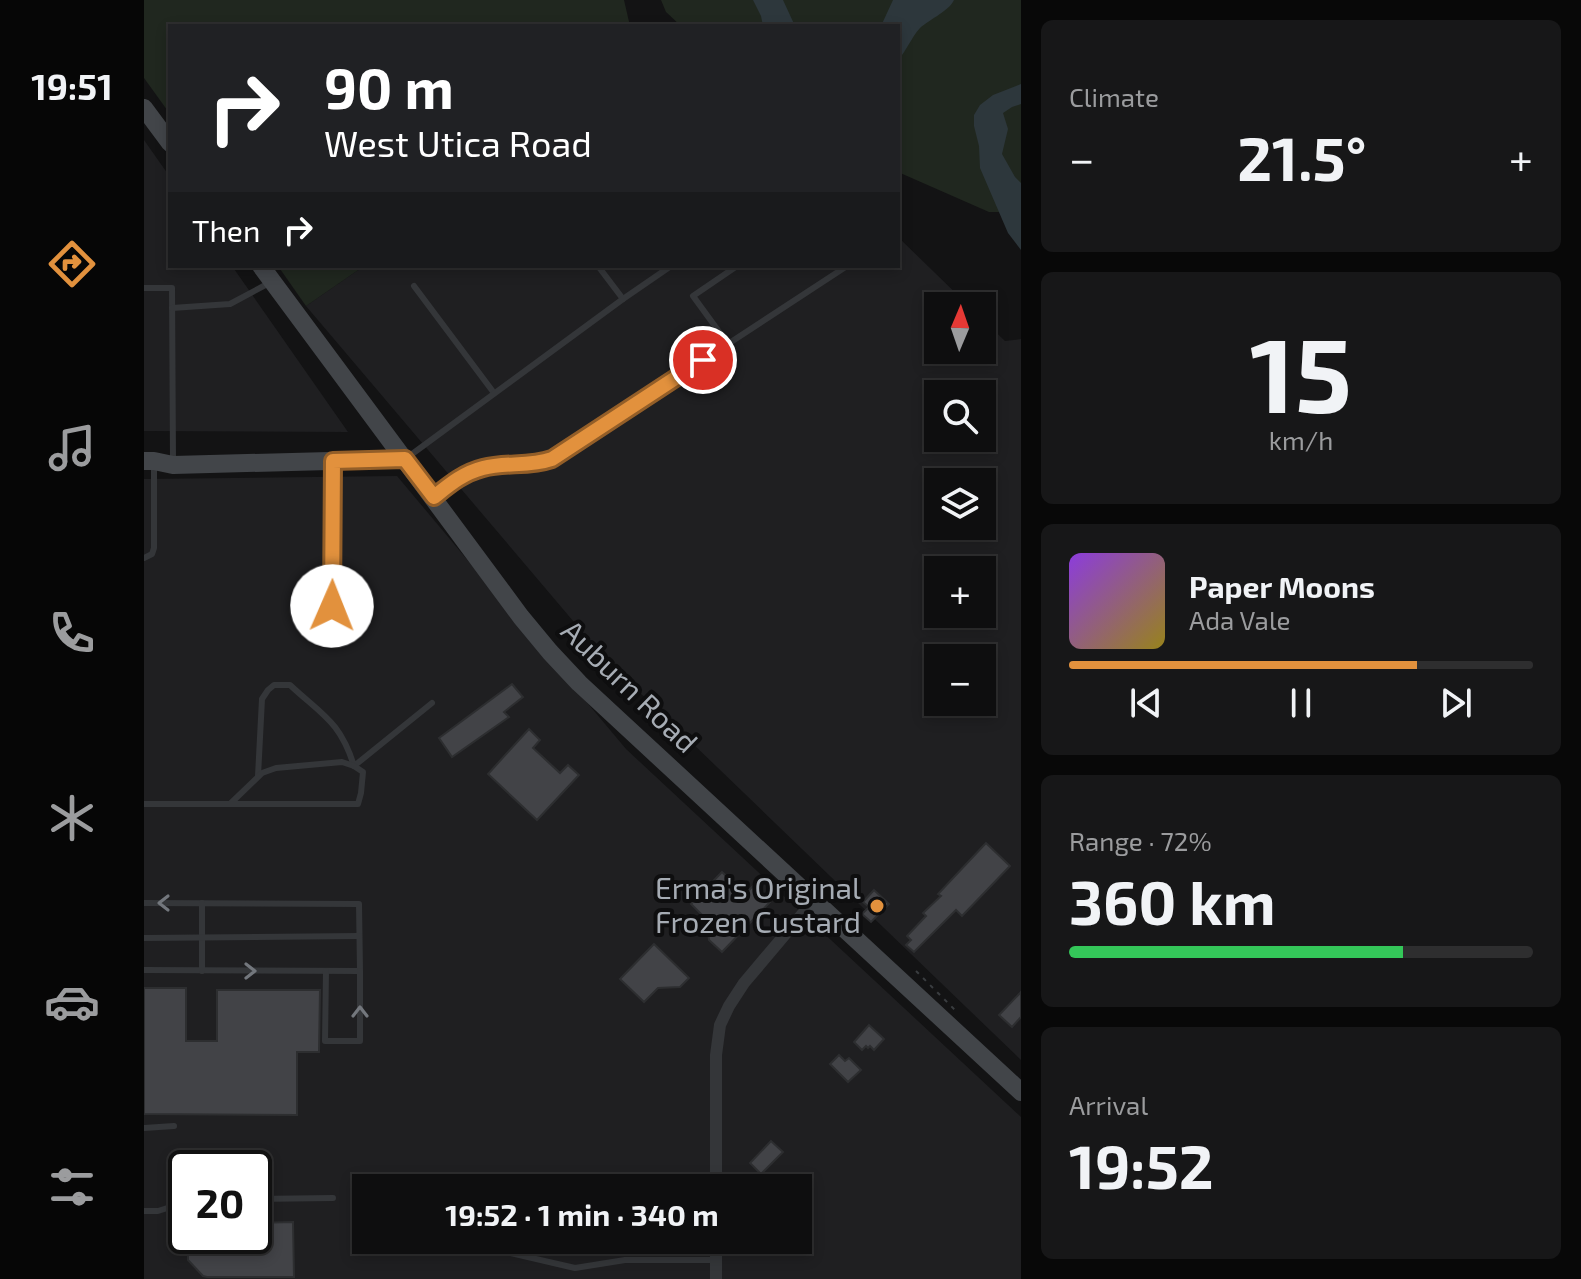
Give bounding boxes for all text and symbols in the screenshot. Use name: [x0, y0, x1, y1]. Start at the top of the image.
text: 90 m: [324, 53, 454, 120]
icon: right: [192, 56, 296, 160]
text: 19:51: [31, 64, 113, 107]
text: Climate: [1069, 81, 1159, 112]
text: West Utica Road: [324, 121, 592, 164]
text: 21.5°: [1237, 121, 1366, 193]
text: −: [1069, 131, 1095, 184]
text: +: [1509, 131, 1533, 184]
icon: right: [276, 208, 320, 252]
text: Then: [192, 212, 260, 248]
icon: directions: [44, 236, 100, 292]
north arrow: [924, 292, 996, 364]
map controls: [924, 292, 996, 716]
text: 15: [1250, 309, 1352, 434]
pin: [669, 326, 737, 394]
icon: arrive: [681, 338, 725, 382]
button: search: [924, 380, 996, 452]
icon: music: [44, 420, 100, 476]
text: km/h: [1269, 424, 1333, 455]
button: layers: [924, 468, 996, 540]
button: +: [924, 556, 996, 628]
position arrow: [290, 564, 374, 648]
text: Paper Moons: [1189, 568, 1375, 604]
text: Ada Vale: [1189, 604, 1291, 635]
icon: phone: [44, 605, 100, 661]
street label: Auburn Road: [555, 612, 706, 759]
button: −: [924, 644, 996, 716]
icon: previous: [1124, 681, 1168, 725]
icon: pause: [1279, 681, 1323, 725]
icon: next: [1434, 681, 1478, 725]
icon: climate: [44, 790, 100, 846]
text: Range · 72%: [1069, 825, 1212, 856]
text: 360 km: [1069, 865, 1276, 937]
place label: Erma's Original Frozen Custard: [655, 869, 861, 939]
one-way arrow: [157, 894, 170, 912]
marker: Erma's Original Frozen Custard: [868, 897, 886, 915]
one-way arrow: [244, 962, 257, 980]
icon: car: [44, 974, 100, 1030]
one-way arrow: [351, 1005, 369, 1018]
text: Arrival: [1069, 1089, 1148, 1120]
text: 19:52: [1069, 1129, 1214, 1201]
speed limit sign: 20: [168, 1150, 272, 1254]
icon: filters: [44, 1159, 100, 1215]
text: 19:52 · 1 min · 340 m: [445, 1196, 719, 1232]

